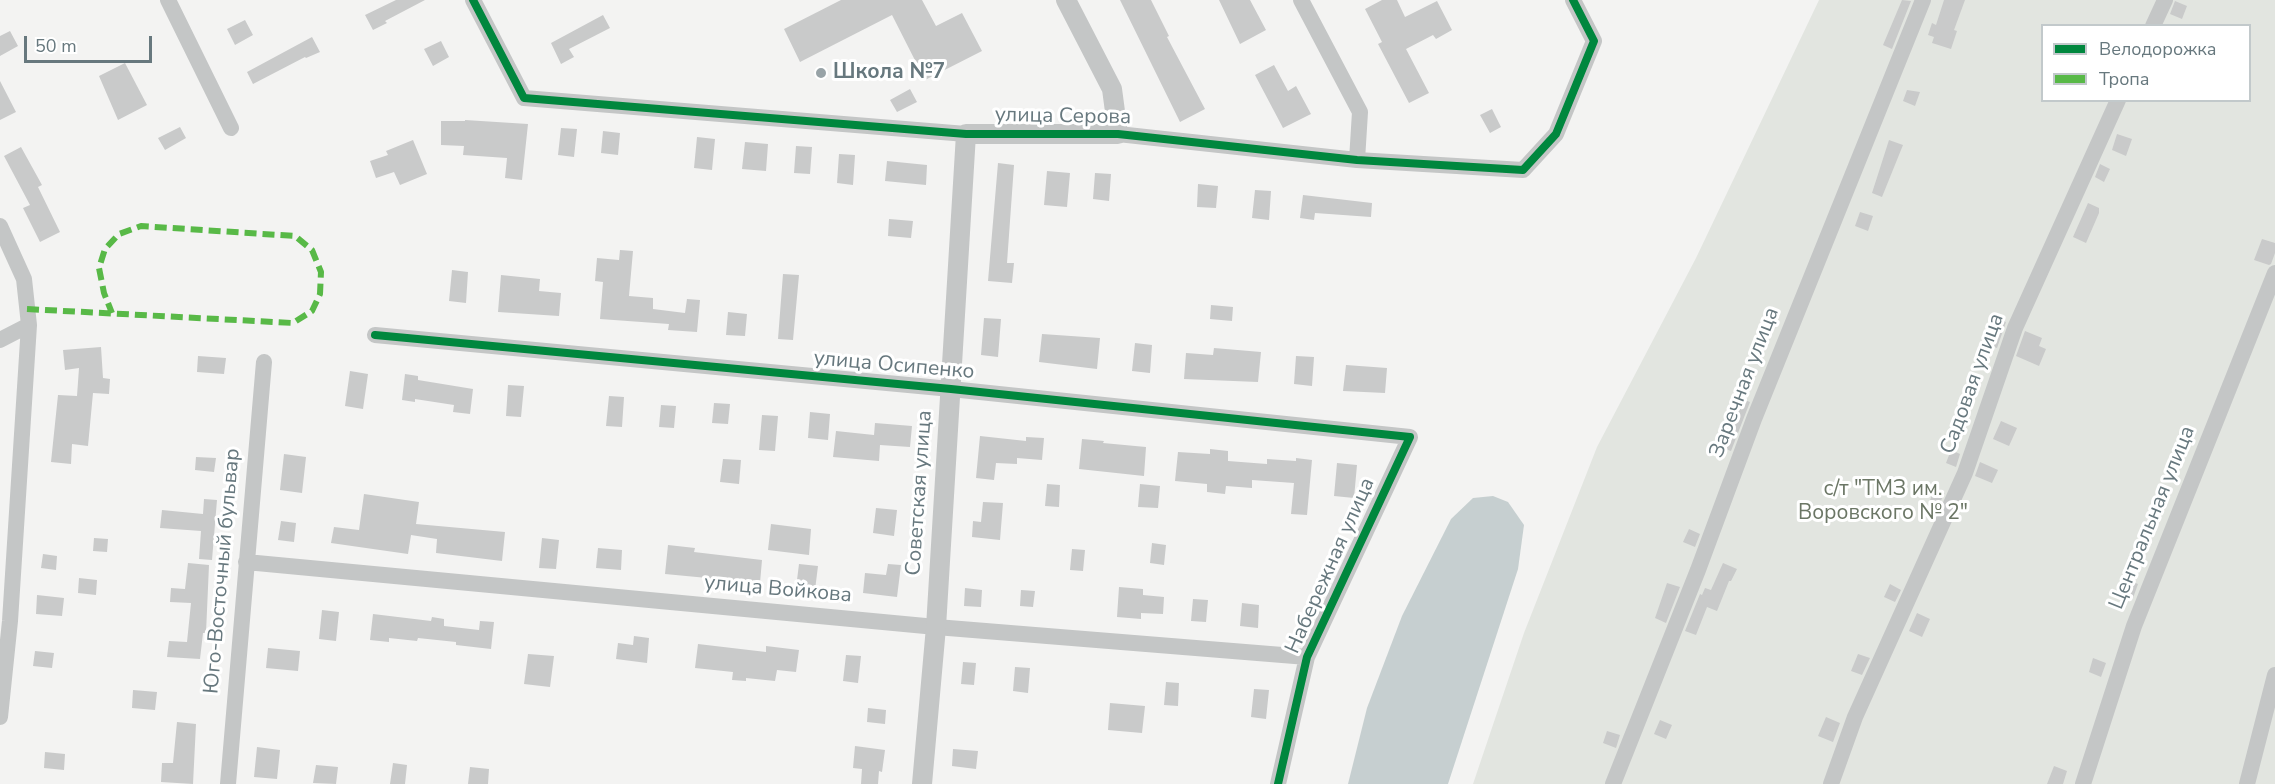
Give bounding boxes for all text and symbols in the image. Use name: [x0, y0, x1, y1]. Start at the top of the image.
scale bar: [27, 24, 154, 62]
legend: [2041, 24, 2251, 102]
text: 50 m: [35, 34, 77, 58]
text: Велодорожка: [2099, 37, 2216, 61]
place label: Школа №7: [833, 60, 945, 86]
marker: Школа №7: [814, 66, 828, 80]
text: Тропа: [2099, 67, 2150, 91]
street label: улица Серова: [995, 103, 1131, 131]
street label: Заречная улица: [1705, 304, 1785, 462]
street label: Садовая улица: [1936, 310, 2010, 458]
street label: улица Осипенко: [813, 346, 975, 386]
street label: Советская улица: [902, 410, 938, 576]
street label: Центральная улица: [2105, 423, 2201, 613]
street label: Юго-Восточный бульвар: [200, 447, 246, 695]
street label: Набережная улица: [1281, 474, 1381, 658]
park label: с/т "ТМЗ им. Воровского № 2": [1798, 477, 1968, 527]
street label: улица Войкова: [703, 571, 853, 609]

